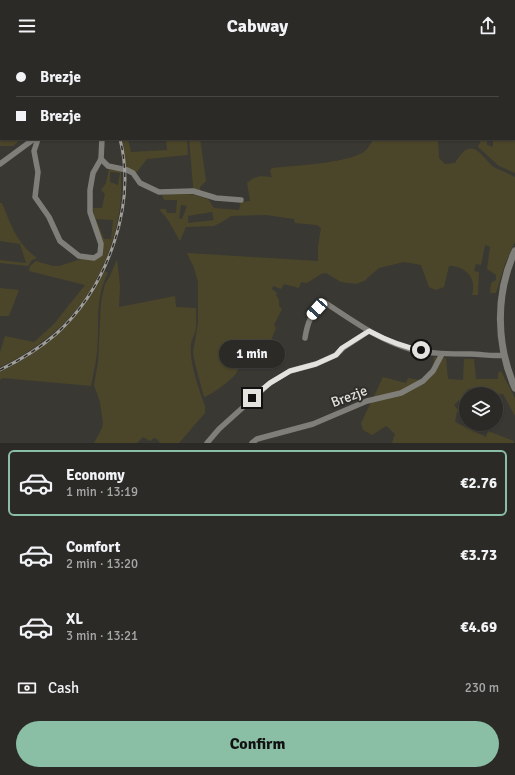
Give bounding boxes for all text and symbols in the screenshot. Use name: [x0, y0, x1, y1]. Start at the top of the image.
icon: menu: [16, 15, 38, 37]
text: Cabway: [227, 15, 288, 37]
icon: share: [477, 15, 499, 37]
text: Brezje: [40, 68, 81, 86]
text: Brezje: [40, 107, 81, 125]
car: [305, 296, 329, 322]
callout: 1 min: [219, 340, 285, 368]
route start: [412, 341, 430, 359]
text: 1 min: [236, 346, 268, 362]
street label: Brezje: [329, 382, 370, 411]
map controls: [459, 387, 503, 431]
button: layers: [459, 387, 503, 431]
route end: [243, 389, 261, 407]
icon: car: [18, 465, 54, 501]
text: Economy: [66, 466, 125, 484]
text: €2.76: [460, 474, 497, 492]
text: 1 min · 13:19: [66, 484, 138, 500]
icon: car: [18, 537, 54, 573]
text: Comfort: [66, 538, 120, 556]
text: €3.73: [460, 546, 497, 564]
text: 2 min · 13:20: [66, 556, 138, 572]
icon: car: [18, 609, 54, 645]
text: XL: [66, 610, 83, 628]
text: €4.69: [460, 618, 497, 636]
text: 3 min · 13:21: [66, 628, 138, 644]
icon: cash: [16, 677, 38, 699]
text: Cash: [48, 679, 79, 697]
text: 230 m: [465, 680, 499, 696]
button: Confirm: [16, 721, 499, 767]

